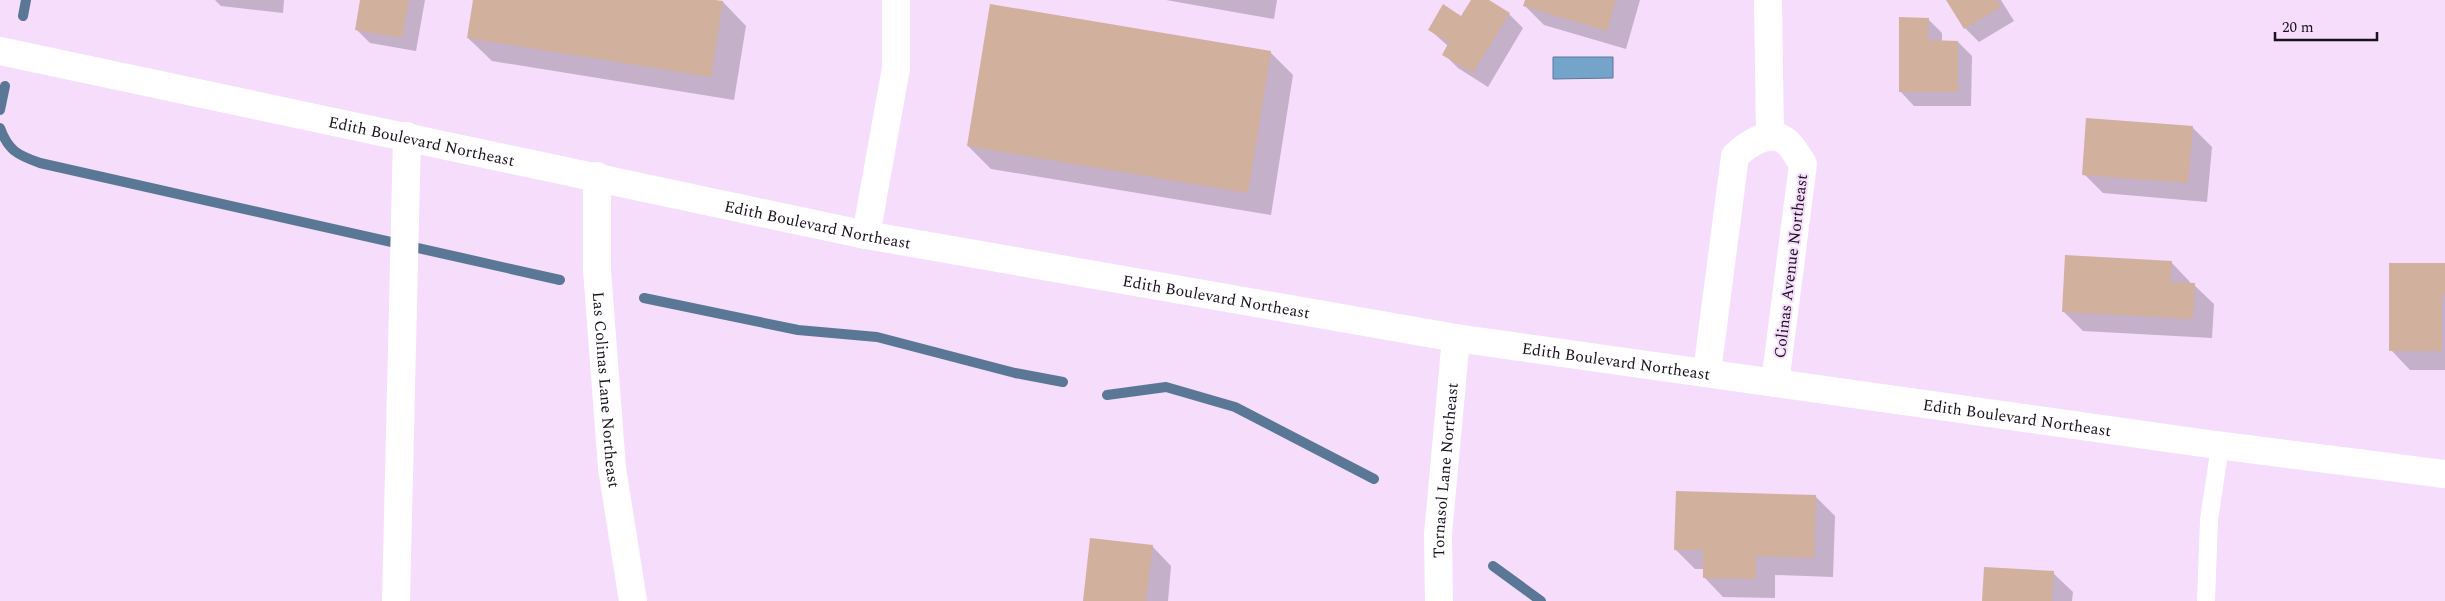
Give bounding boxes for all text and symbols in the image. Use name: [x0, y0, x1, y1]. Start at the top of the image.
scale bar: [2275, 10, 2378, 42]
text: 20 m: [2282, 16, 2314, 39]
street label: Edith Boulevard Northeast: [326, 110, 517, 173]
street label: Colinas Avenue Northeast: [1768, 172, 1814, 360]
street label: Edith Boulevard Northeast: [722, 194, 913, 256]
street label: Edith Boulevard Northeast: [1121, 269, 1312, 325]
street label: Las Colinas Lane Northeast: [586, 291, 626, 490]
street label: Edith Boulevard Northeast: [1520, 336, 1712, 387]
street label: Tornasol Lane Northeast: [1427, 381, 1465, 558]
street label: Edith Boulevard Northeast: [1921, 393, 2113, 443]

